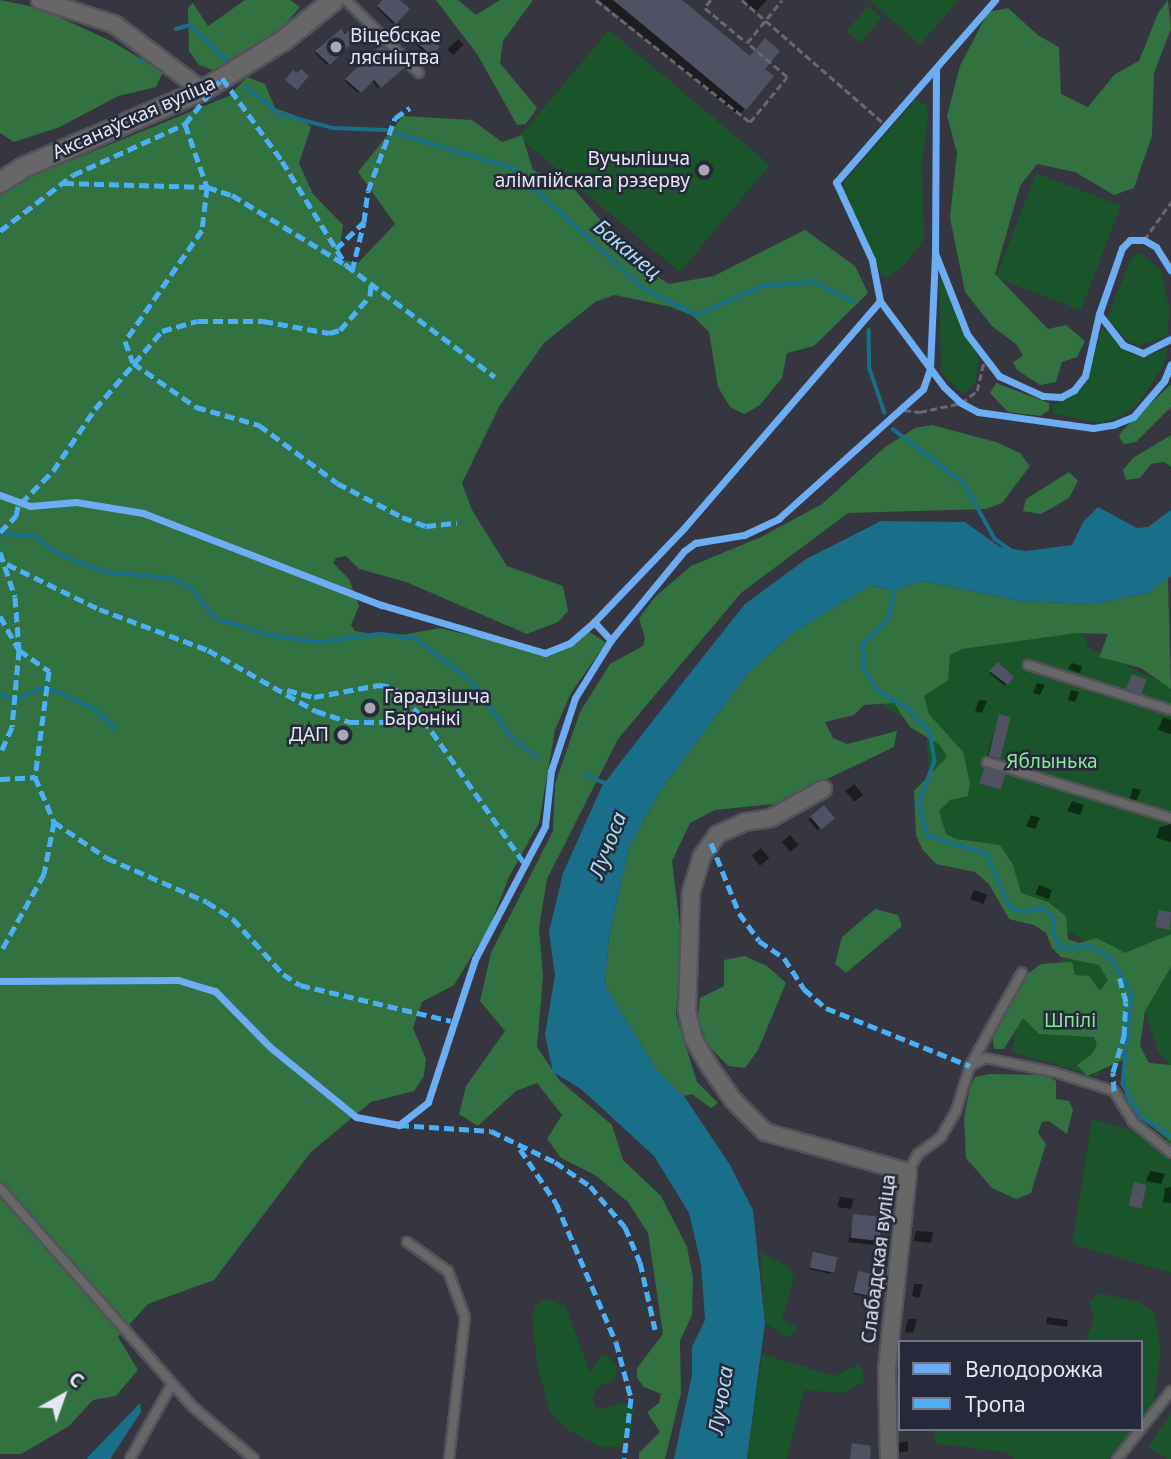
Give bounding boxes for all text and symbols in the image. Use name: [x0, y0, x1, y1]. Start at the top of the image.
place label: Віцебскае лясніцтва: [350, 25, 441, 69]
marker: Віцебскае лясніцтва: [328, 39, 344, 55]
street label: Аксанаўская вуліца: [49, 72, 219, 164]
place label: Вучылішча алімпійскага рэзерву: [495, 148, 690, 192]
marker: Вучылішча алімпійскага рэзерву: [696, 162, 712, 178]
water label: Баканец: [589, 214, 667, 284]
place label: Гарадзішча Баронікі: [384, 686, 490, 730]
marker: Гарадзішча Баронікі: [362, 700, 378, 716]
place label: ДАП: [289, 724, 329, 746]
marker: ДАП: [335, 727, 351, 743]
park label: Яблынька: [1006, 751, 1098, 773]
water label: Лучоса: [583, 808, 631, 882]
park label: Шпілі: [1044, 1010, 1096, 1032]
street label: Слабадская вуліца: [857, 1173, 901, 1345]
legend: [898, 1340, 1143, 1431]
text: Велодорожка: [965, 1355, 1103, 1383]
north arrow: [28, 1361, 98, 1431]
water label: Лучоса: [702, 1364, 738, 1436]
text: С: [63, 1366, 90, 1394]
text: Тропа: [965, 1390, 1026, 1418]

